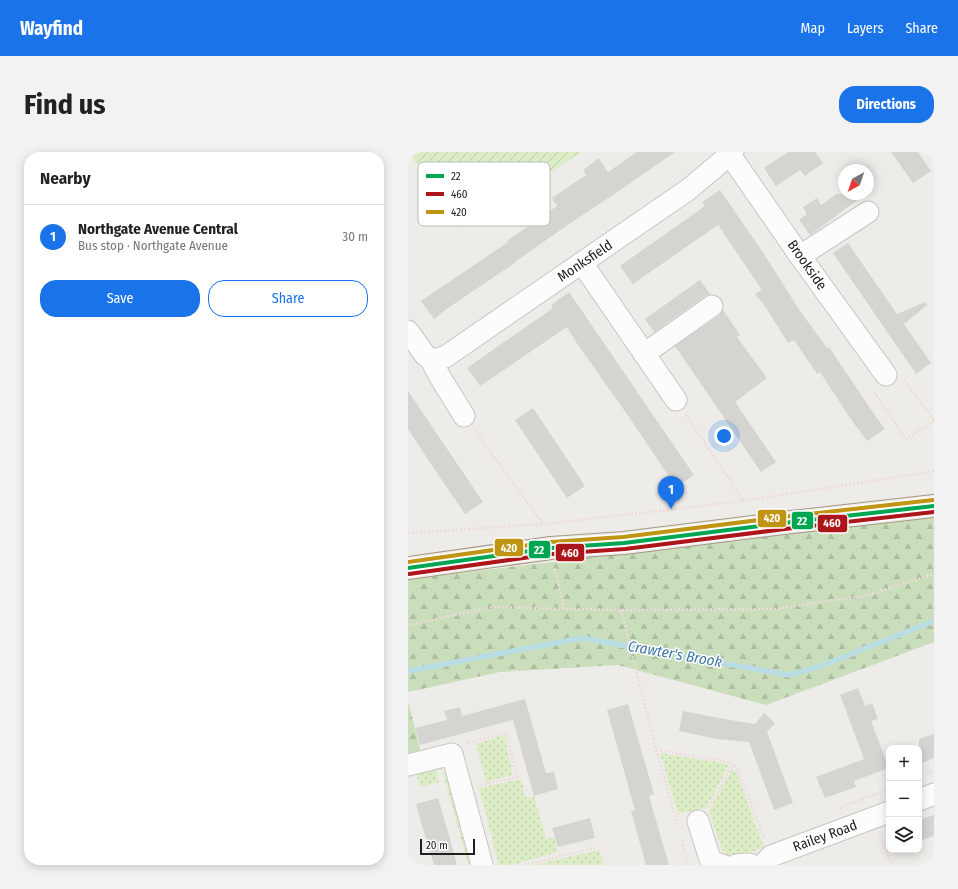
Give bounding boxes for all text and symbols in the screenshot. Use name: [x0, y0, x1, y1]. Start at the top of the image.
text: Wayfind: [20, 17, 83, 40]
text: Map: [801, 20, 825, 37]
text: Layers: [847, 20, 883, 37]
text: Share: [905, 20, 938, 37]
button: Directions: [839, 86, 934, 123]
text: Find us: [24, 88, 106, 121]
legend: [418, 162, 550, 226]
north arrow: [838, 164, 874, 200]
text: Nearby: [40, 168, 91, 189]
text: 22: [451, 170, 461, 183]
text: 460: [451, 188, 468, 201]
text: 420: [451, 206, 467, 219]
text: Northgate Avenue Central: [78, 220, 238, 238]
text: 1: [50, 229, 56, 244]
text: 30 m: [342, 229, 368, 244]
street label: Monksfield: [554, 236, 616, 286]
street label: Brookside: [784, 237, 830, 293]
text: Bus stop · Northgate Avenue: [78, 238, 228, 253]
button: Save: [40, 280, 200, 317]
button: Share: [208, 280, 368, 317]
your location: [714, 426, 734, 446]
pin: 1: [658, 476, 684, 509]
line badge: 420: [757, 509, 787, 528]
line badge: 22: [791, 511, 814, 530]
text: 420: [764, 512, 780, 525]
line badge: 460: [817, 514, 848, 533]
text: 22: [796, 515, 807, 528]
text: 460: [823, 517, 841, 530]
line badge: 420: [494, 538, 524, 557]
line badge: 22: [528, 540, 551, 559]
text: 420: [501, 542, 517, 555]
line badge: 460: [555, 543, 585, 562]
text: 22: [533, 544, 544, 557]
text: 460: [561, 547, 579, 560]
water label: Crawter's Brook: [626, 637, 724, 671]
map controls: [886, 745, 922, 853]
button: +: [886, 745, 922, 781]
button: −: [886, 781, 922, 817]
street label: Railey Road: [791, 817, 859, 855]
button: layers: [886, 817, 922, 853]
scale bar: [420, 837, 475, 856]
text: 20 m: [426, 839, 448, 852]

